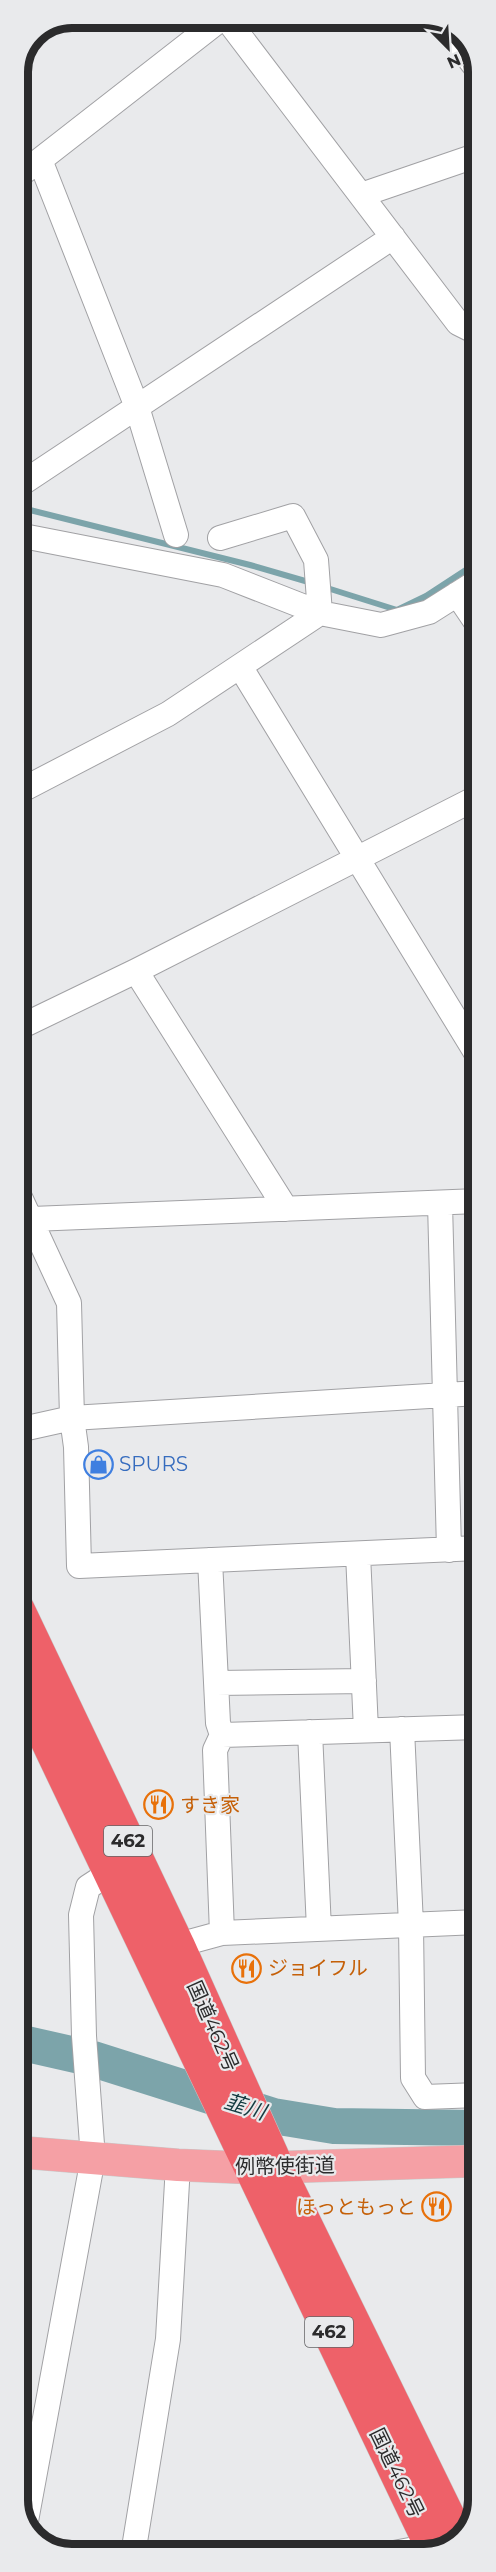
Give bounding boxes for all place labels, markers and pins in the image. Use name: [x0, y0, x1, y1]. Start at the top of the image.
shop icon: SPURS: [82, 1448, 114, 1480]
place label: SPURS: [119, 1452, 188, 1476]
restaurant icon: すき家: [143, 1789, 175, 1821]
place label: すき家: [180, 1793, 240, 1817]
restaurant icon: ジョイフル: [231, 1952, 263, 1984]
place label: ジョイフル: [268, 1956, 368, 1980]
restaurant icon: ほっともっと: [421, 2191, 453, 2223]
place label: ほっともっと: [296, 2195, 416, 2219]

